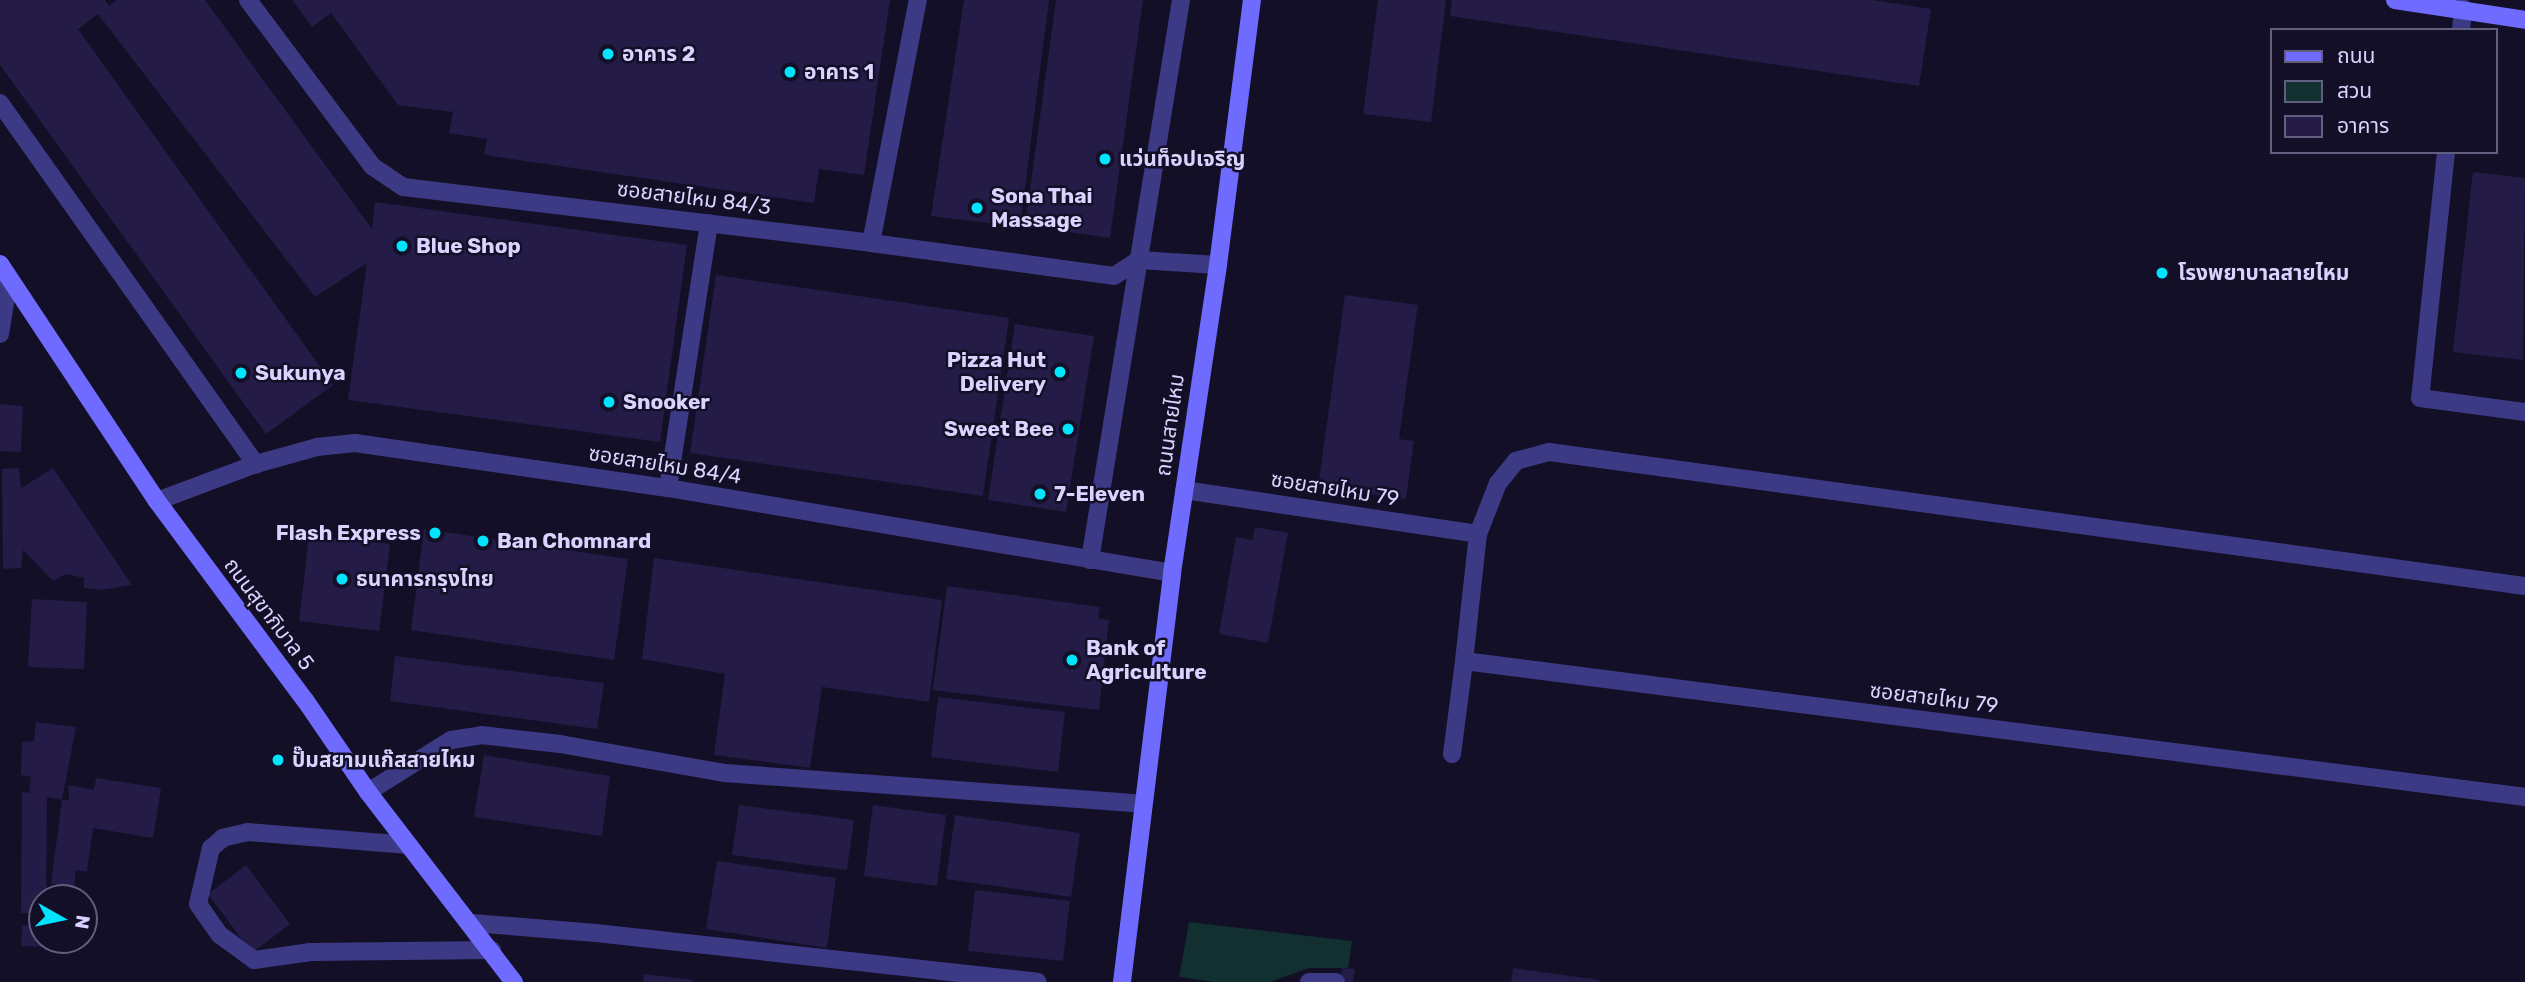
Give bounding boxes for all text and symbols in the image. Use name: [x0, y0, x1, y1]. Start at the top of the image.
legend: [2270, 28, 2497, 154]
place label: อาคาร 2: [622, 41, 695, 67]
text: ถนน: [2337, 43, 2375, 68]
marker: อาคาร 2: [600, 46, 616, 62]
place label: อาคาร 1: [804, 59, 874, 85]
marker: อาคาร 1: [782, 64, 798, 80]
text: สวน: [2337, 78, 2372, 103]
text: อาคาร: [2337, 113, 2389, 138]
place label: แว่นท็อปเจริญ: [1119, 146, 1245, 172]
marker: แว่นท็อปเจริญ: [1097, 151, 1113, 167]
street label: ซอยสายไหม 84/3: [616, 176, 772, 220]
place label: Sona Thai Massage: [991, 183, 1093, 233]
marker: Sona Thai Massage: [969, 200, 985, 216]
place label: Blue Shop: [416, 233, 521, 259]
marker: Blue Shop: [394, 238, 410, 254]
place label: โรงพยาบาลสายไหม: [2178, 260, 2349, 286]
marker: โรงพยาบาลสายไหม: [2152, 263, 2172, 283]
place label: Pizza Hut Delivery: [947, 347, 1046, 397]
place label: Sukunya: [255, 360, 346, 386]
marker: Pizza Hut Delivery: [1052, 364, 1068, 380]
marker: Sukunya: [233, 365, 249, 381]
street label: ถนนสายไหม: [1150, 372, 1190, 478]
place label: Snooker: [623, 389, 710, 415]
marker: Snooker: [601, 394, 617, 410]
place label: Sweet Bee: [944, 416, 1054, 442]
marker: Sweet Bee: [1060, 421, 1076, 437]
street label: ซอยสายไหม 84/4: [587, 440, 743, 490]
street label: ซอยสายไหม 79: [1269, 466, 1401, 512]
place label: 7-Eleven: [1054, 481, 1145, 507]
marker: 7-Eleven: [1032, 486, 1048, 502]
place label: Flash Express: [276, 520, 421, 546]
marker: Flash Express: [427, 525, 443, 541]
place label: Ban Chomnard: [497, 528, 651, 554]
marker: Ban Chomnard: [475, 533, 491, 549]
street label: ถนนสุขาภิบาล 5: [219, 553, 319, 675]
place label: ธนาคารกรุงไทย: [356, 566, 494, 592]
marker: ธนาคารกรุงไทย: [334, 571, 350, 587]
place label: Bank of Agriculture: [1086, 635, 1207, 685]
marker: Bank of Agriculture: [1064, 652, 1080, 668]
street label: ซอยสายไหม 79: [1868, 678, 2000, 718]
place label: ปั๊มสยามแก๊สสายไหม: [292, 747, 475, 773]
marker: ปั๊มสยามแก๊สสายไหม: [270, 752, 286, 768]
north arrow: [28, 884, 98, 954]
text: N: [70, 913, 95, 931]

